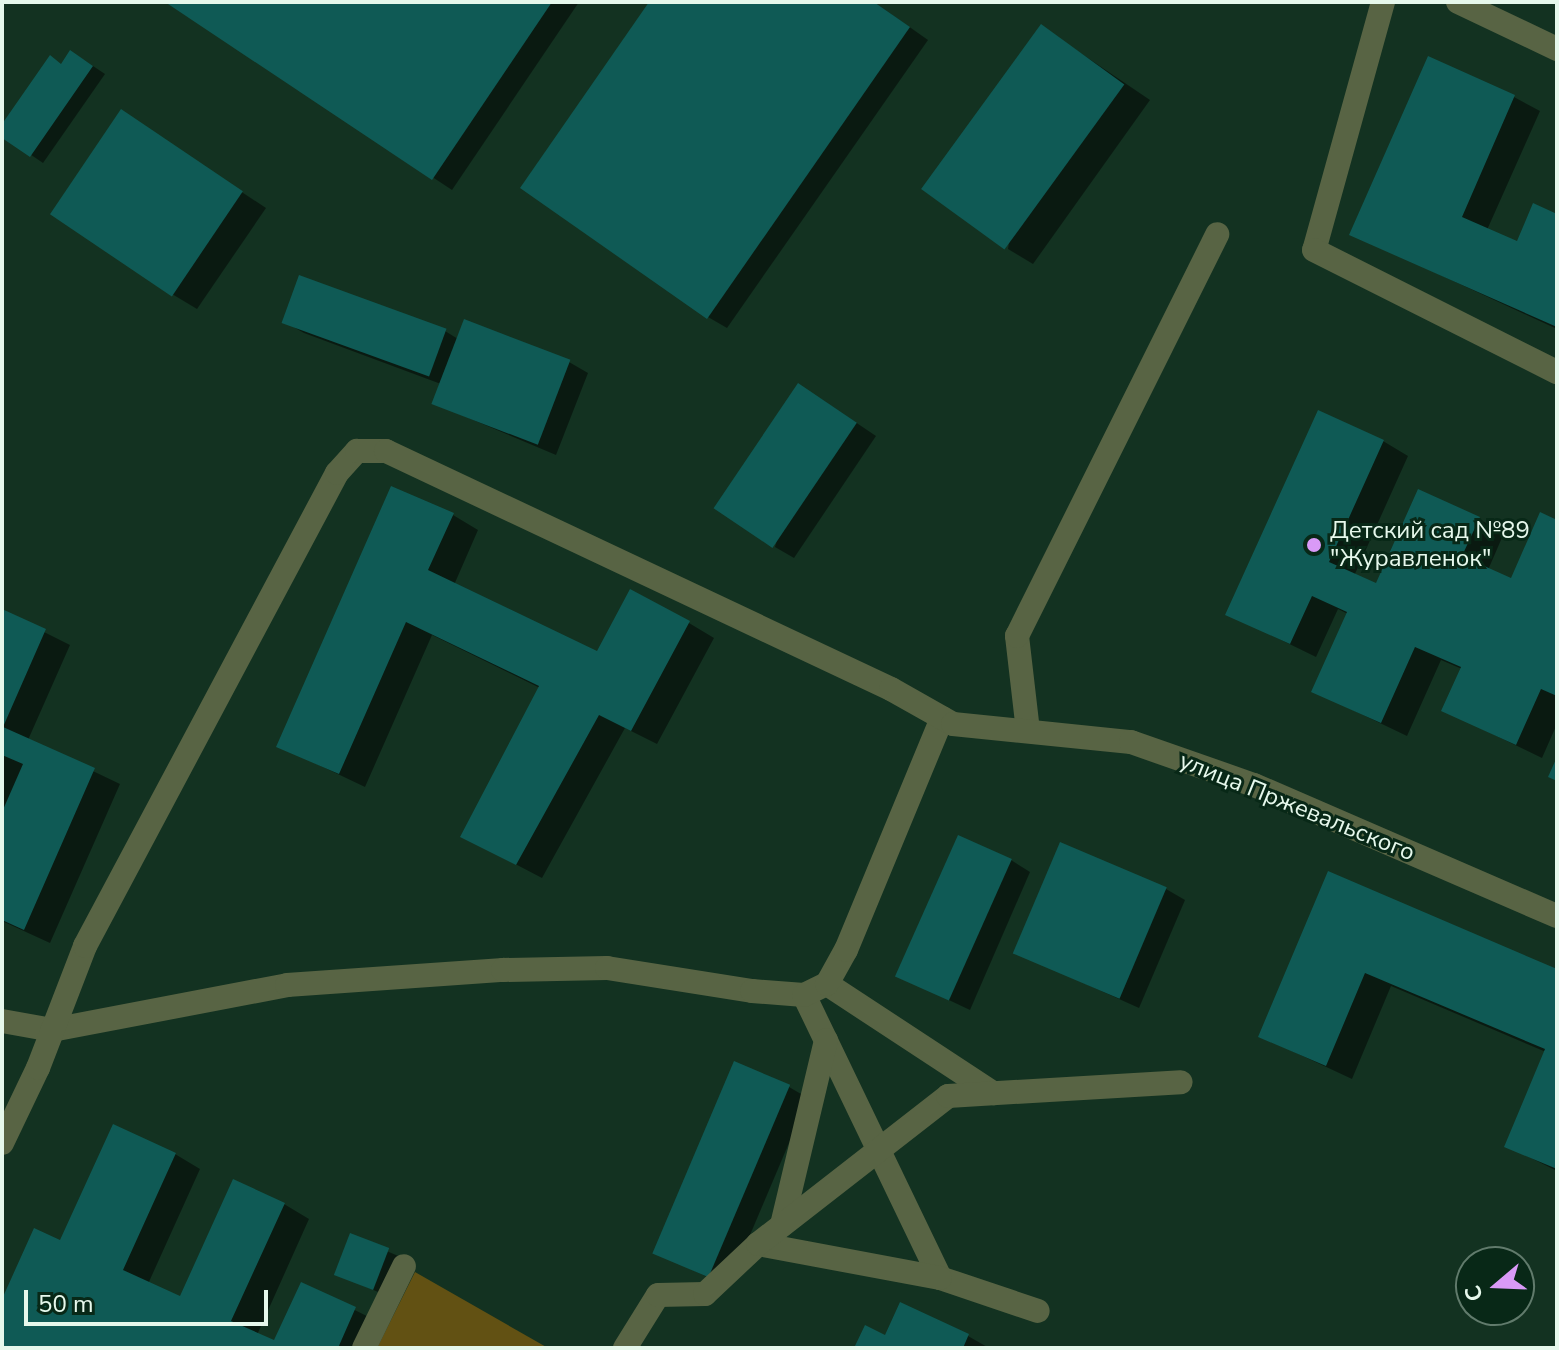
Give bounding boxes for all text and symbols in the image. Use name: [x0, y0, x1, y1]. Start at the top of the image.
place label: Детский сад №89 "Журавленок": [1330, 517, 1530, 573]
marker: Детский сад №89 "Журавленок": [1305, 536, 1323, 554]
street label: улица Пржевальского: [1175, 747, 1419, 867]
north arrow: [1455, 1246, 1535, 1326]
scale bar: [28, 1274, 272, 1324]
text: С: [1458, 1281, 1491, 1305]
text: 50 m: [38, 1288, 94, 1320]

